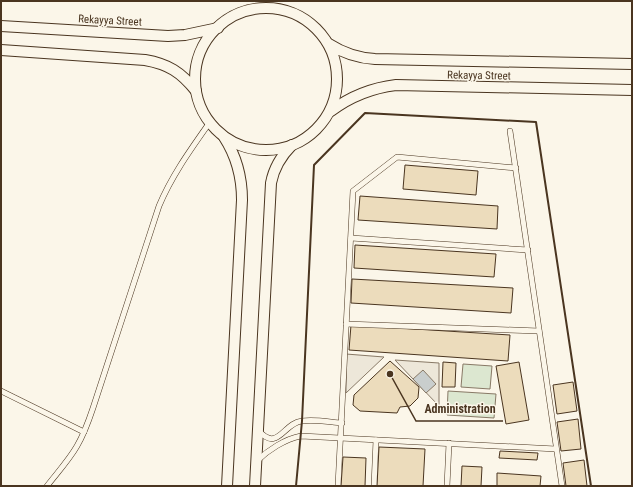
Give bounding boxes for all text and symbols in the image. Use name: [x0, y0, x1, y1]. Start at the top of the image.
street label: Rekayya Street: [78, 12, 142, 29]
street label: Rekayya Street: [447, 68, 511, 83]
callout: Administration: [416, 397, 503, 421]
text: Administration: [424, 402, 496, 416]

